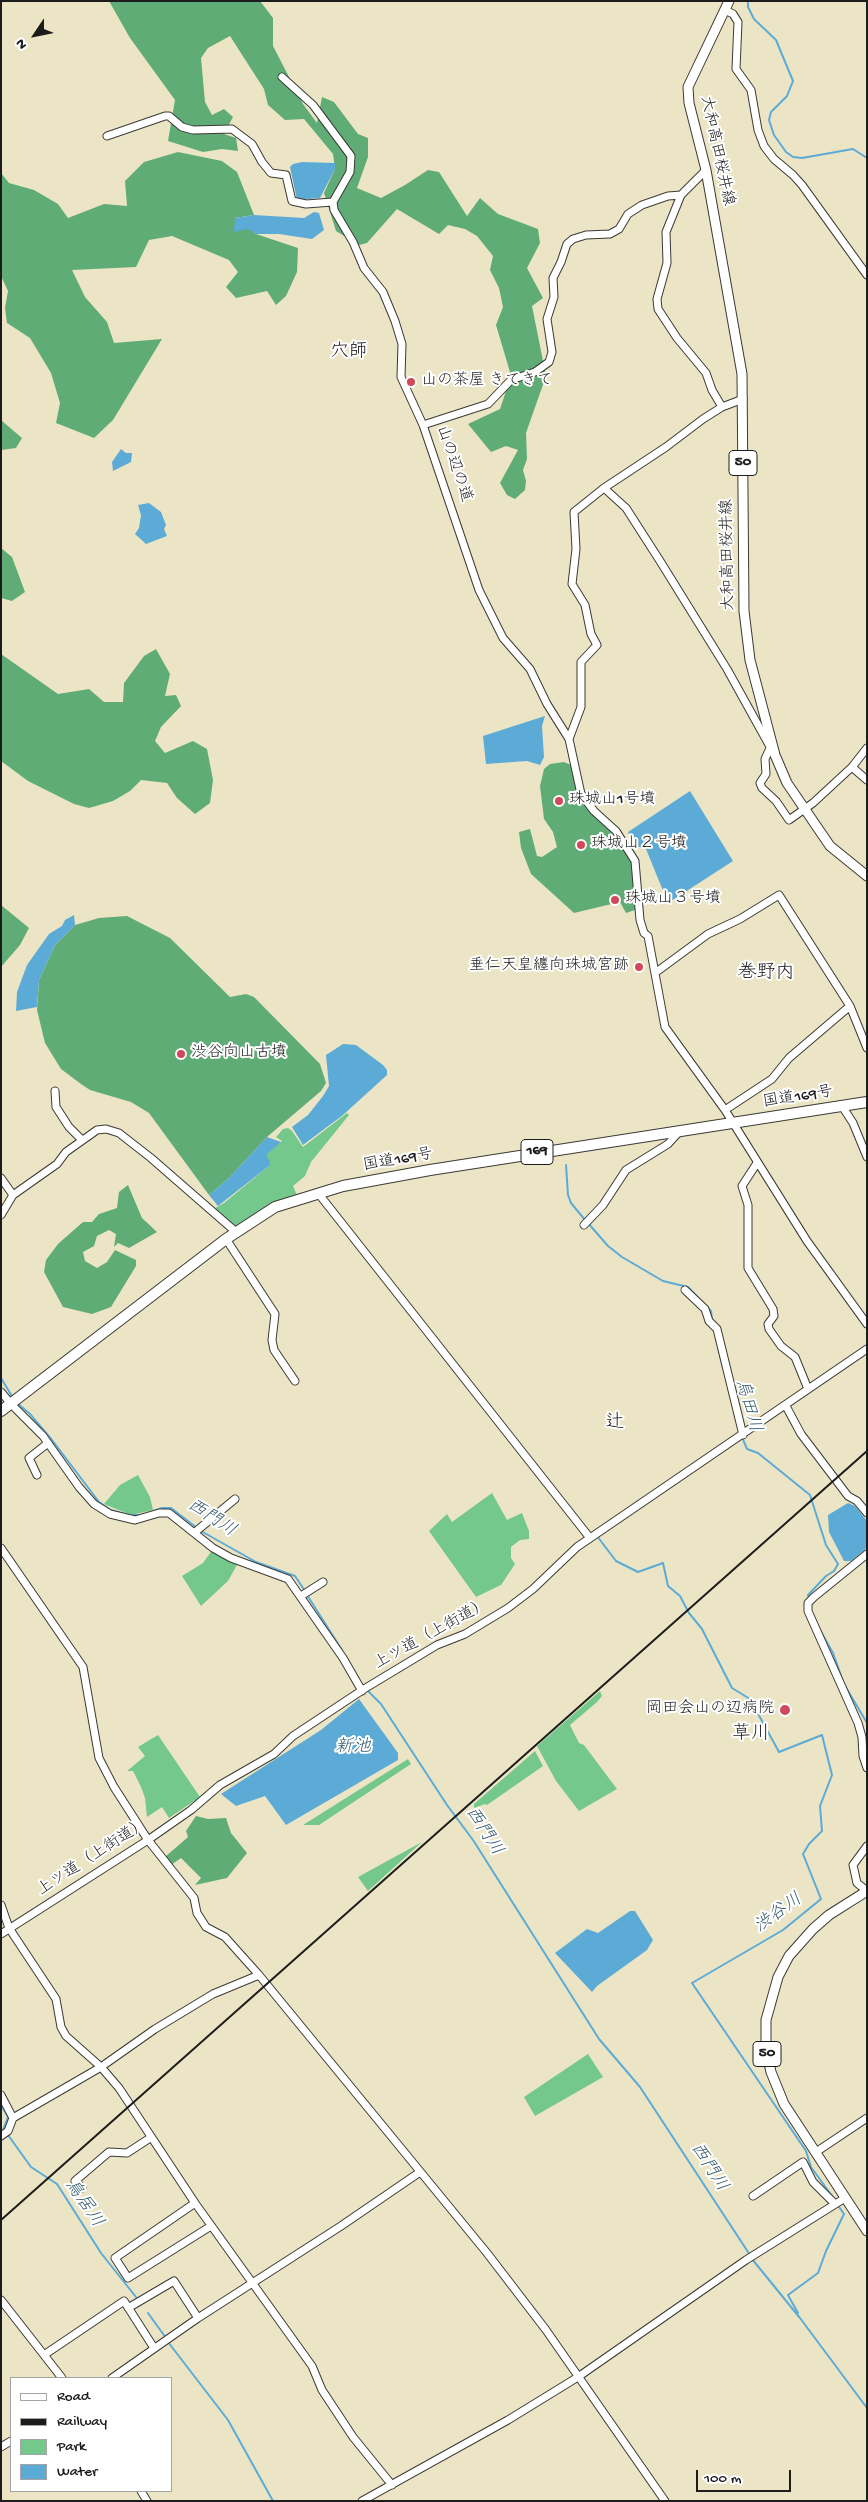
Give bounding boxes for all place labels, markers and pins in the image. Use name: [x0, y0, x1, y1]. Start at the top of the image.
place label: 山の茶屋 きてきて: [421, 372, 553, 392]
marker: 山の茶屋 きてきて: [405, 376, 417, 388]
place label: 珠城山1号墳: [569, 791, 655, 811]
marker: 珠城山1号墳: [553, 795, 565, 807]
place label: 珠城山２号墳: [591, 835, 687, 855]
marker: 珠城山２号墳: [575, 839, 587, 851]
place label: 珠城山３号墳: [625, 890, 721, 910]
marker: 珠城山３号墳: [609, 894, 621, 906]
place label: 垂仁天皇纏向珠城宮跡: [469, 957, 629, 977]
marker: 垂仁天皇纏向珠城宮跡: [633, 961, 645, 973]
place label: 渋谷向山古墳: [191, 1044, 287, 1064]
marker: 渋谷向山古墳: [175, 1048, 187, 1060]
place label: 岡田会山の辺病院: [646, 1700, 774, 1720]
marker: 岡田会山の辺病院: [778, 1703, 792, 1717]

